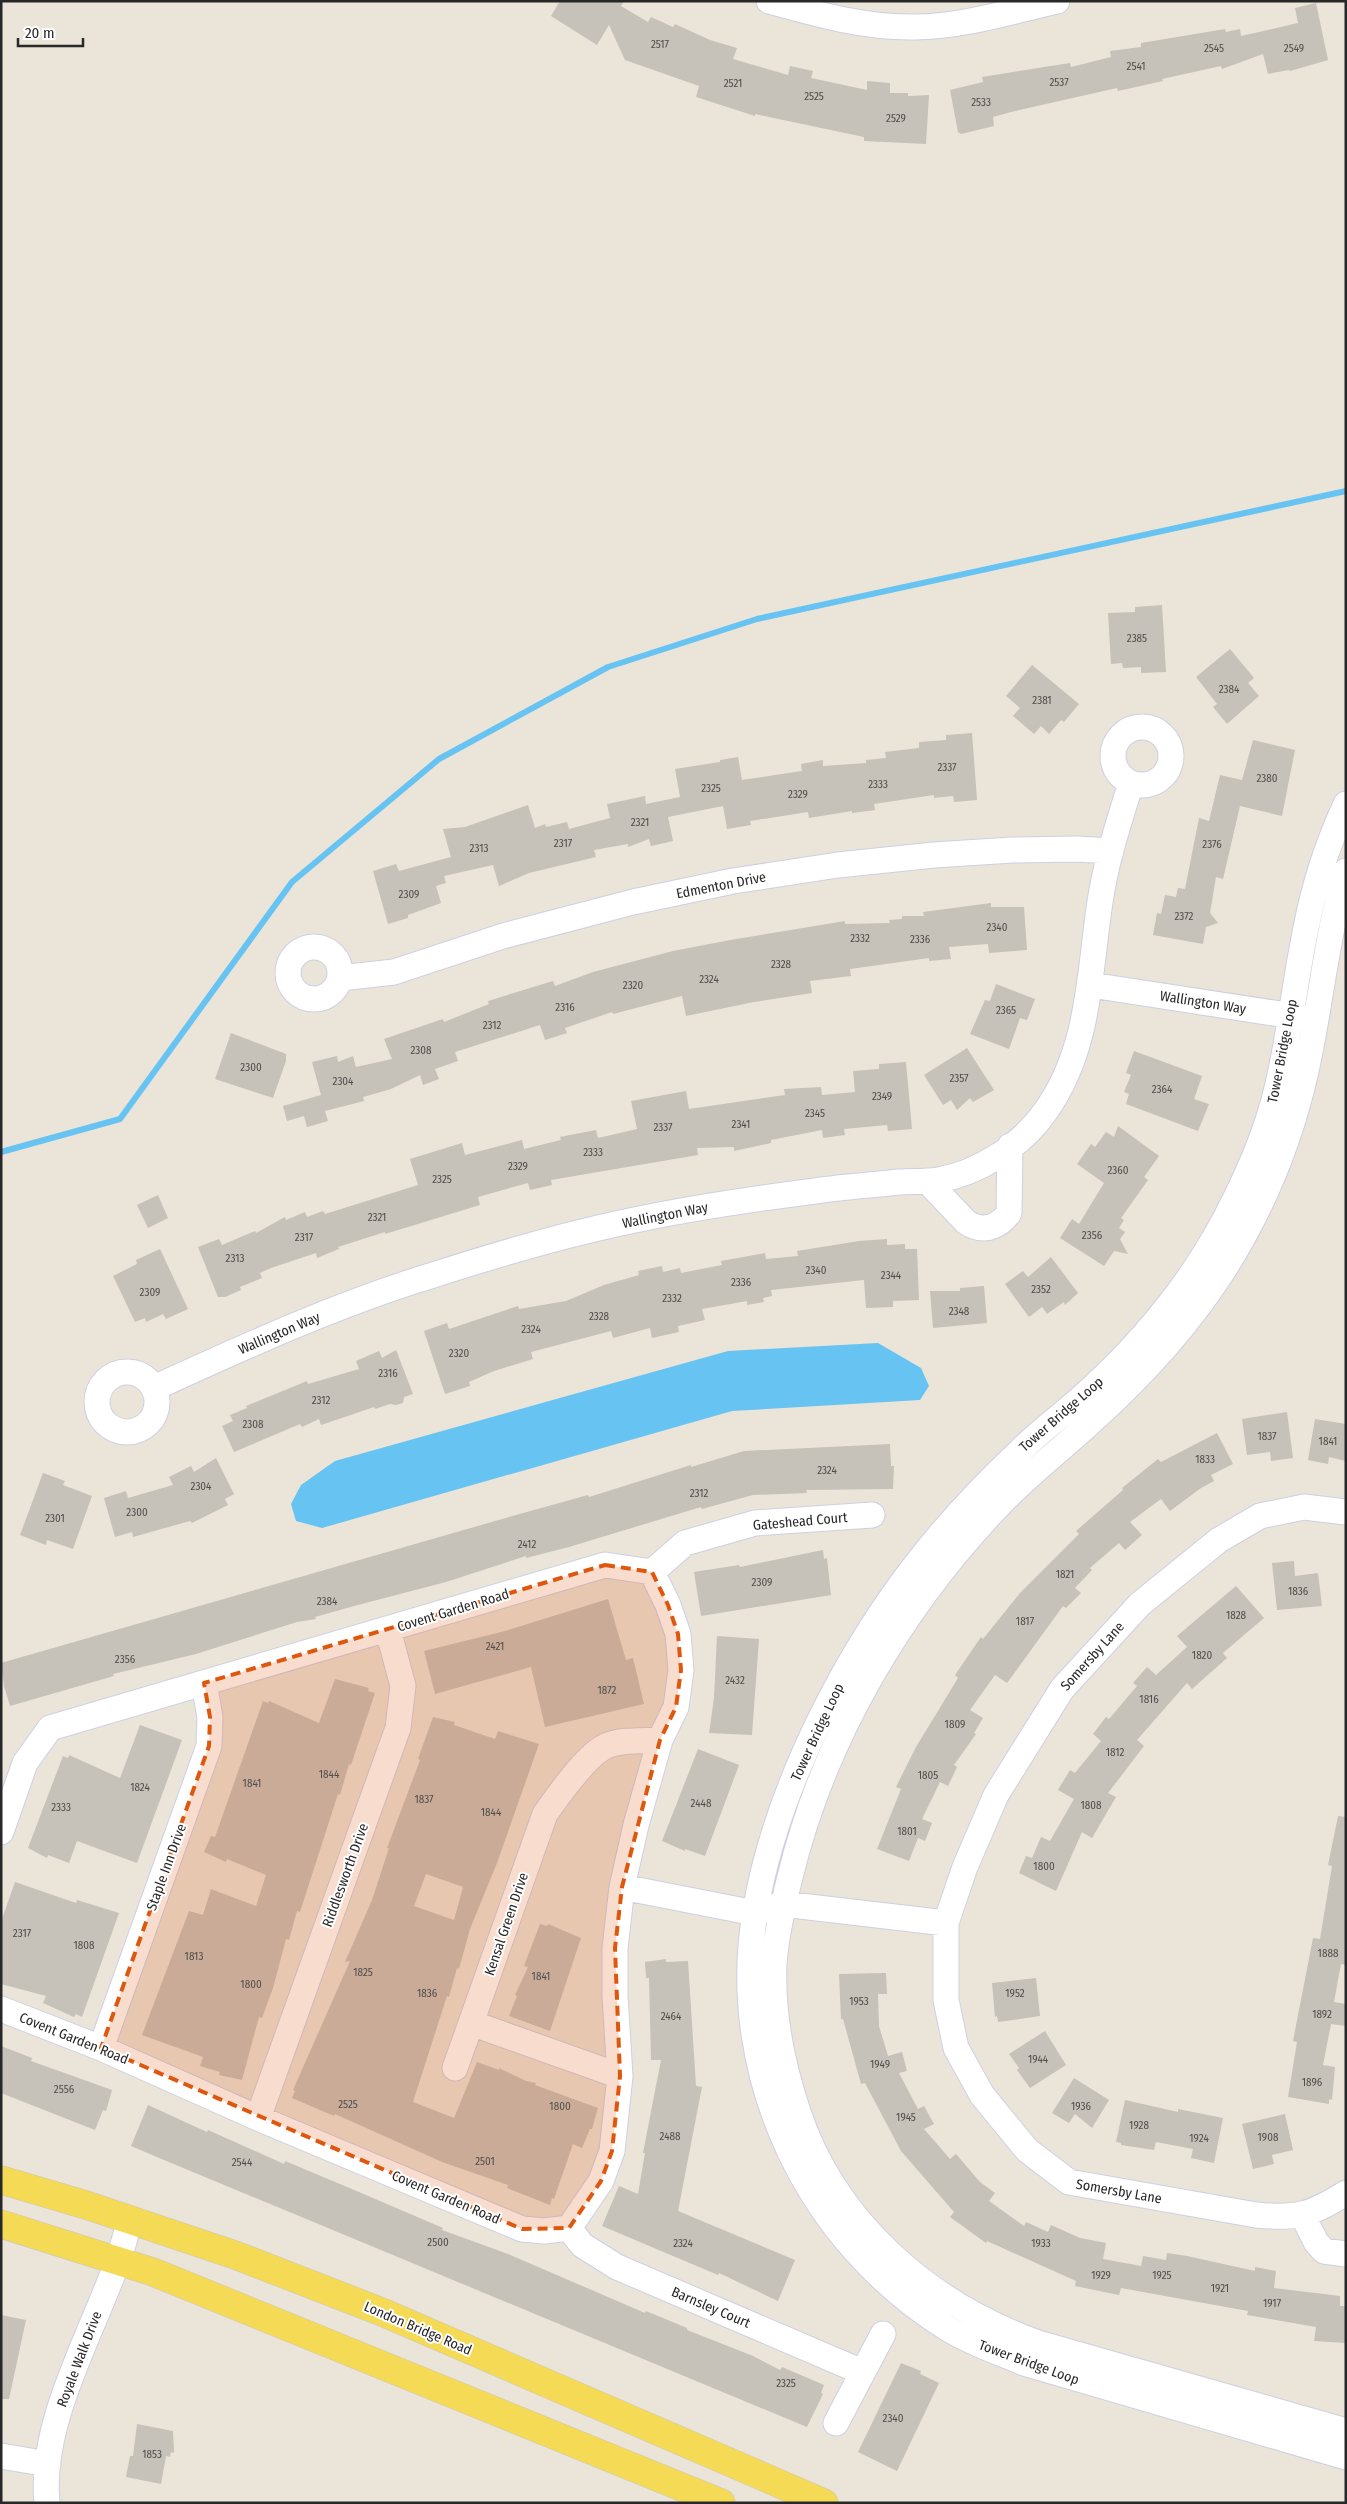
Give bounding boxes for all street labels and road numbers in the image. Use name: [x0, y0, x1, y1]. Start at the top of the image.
street label: Edmenton Drive: [675, 868, 767, 903]
street label: Wallington Way: [1159, 987, 1248, 1018]
street label: Tower Bridge Loop: [1264, 998, 1301, 1105]
street label: Wallington Way: [621, 1199, 710, 1232]
street label: Wallington Way: [236, 1308, 323, 1358]
street label: Tower Bridge Loop: [1016, 1373, 1107, 1455]
street label: Gateshead Court: [752, 1509, 848, 1534]
street label: Covent Garden Road: [395, 1585, 511, 1636]
street label: Somersby Lane: [1057, 1618, 1128, 1694]
street label: Tower Bridge Loop: [787, 1681, 847, 1784]
street label: Staple Inn Drive: [143, 1821, 190, 1913]
street label: Riddlesworth Drive: [319, 1821, 372, 1929]
street label: Kensal Green Drive: [481, 1870, 532, 1978]
street label: Covent Garden Road: [17, 2009, 131, 2068]
street label: Covent Garden Road: [389, 2167, 503, 2228]
street label: Somersby Lane: [1075, 2176, 1163, 2207]
street label: Barnsley Court: [669, 2283, 753, 2332]
street label: London Bridge Road: [361, 2298, 474, 2359]
street label: Royale Walk Drive: [53, 2309, 106, 2409]
street label: Tower Bridge Loop: [976, 2336, 1081, 2389]

